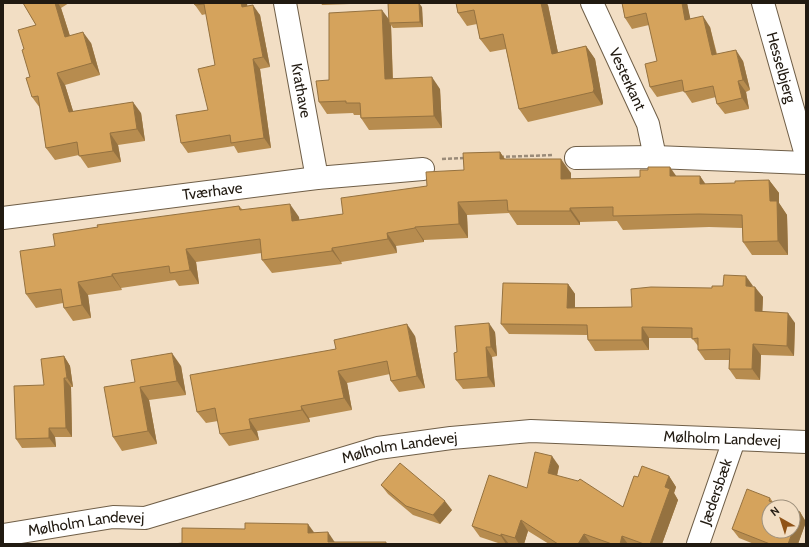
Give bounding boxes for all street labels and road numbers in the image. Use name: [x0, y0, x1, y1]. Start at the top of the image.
street label: Hesselbjerg: [763, 30, 800, 106]
street label: Vesterkant: [605, 45, 649, 113]
street label: Krathave: [287, 62, 315, 120]
street label: Tværhave: [181, 179, 244, 204]
street label: Mølholm Landevej: [663, 427, 781, 450]
street label: Mølholm Landevej: [340, 428, 458, 467]
street label: Jædersbæk: [696, 456, 736, 529]
street label: Mølholm Landevej: [26, 508, 145, 540]

